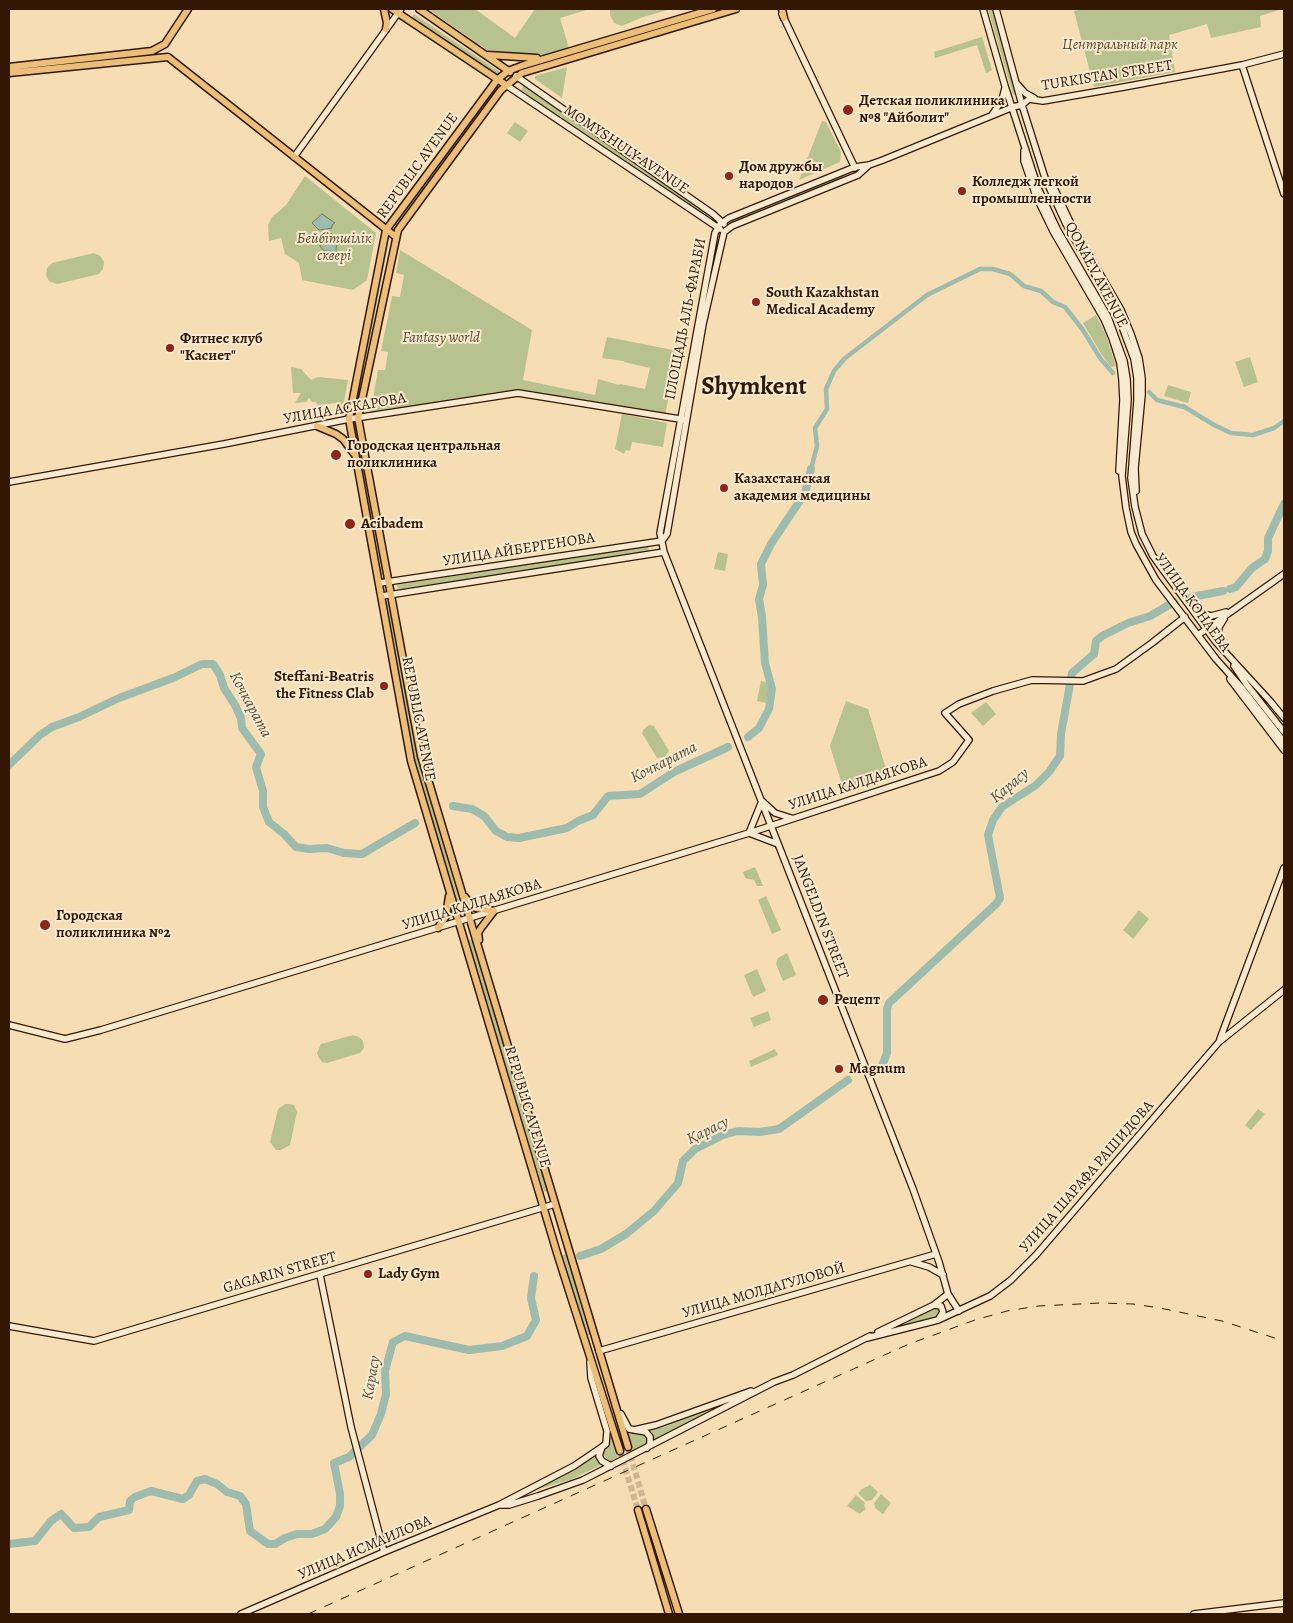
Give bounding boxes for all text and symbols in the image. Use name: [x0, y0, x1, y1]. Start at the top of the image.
park label: Центральный парк: [1062, 36, 1178, 54]
street label: TURKISTAN STREET: [1040, 57, 1174, 95]
place label: Детская поликлиника №8 "Айболит": [859, 92, 1005, 127]
street label: MOMYSHULY AVENUE: [560, 101, 692, 199]
marker: Детская поликлиника №8 "Айболит": [841, 103, 855, 117]
street label: REPUBLIC AVENUE: [374, 110, 462, 222]
place label: Дом дружбы народов: [739, 158, 822, 193]
marker: Дом дружбы народов: [723, 170, 735, 182]
place label: Колледж легкой промышленности: [972, 173, 1092, 208]
marker: Колледж легкой промышленности: [956, 185, 968, 197]
street label: QONAEV AVENUE: [1061, 219, 1131, 331]
park label: Бейбітшілік сквері: [297, 230, 371, 265]
street label: ПЛОЩАДЬ АЛЬ-ФАРАБИ: [661, 237, 711, 401]
place label: South Kazakhstan Medical Academy: [766, 284, 879, 319]
marker: South Kazakhstan Medical Academy: [750, 296, 762, 308]
park label: Fantasy world: [402, 329, 480, 347]
place label: Фитнес клуб "Касиет": [180, 330, 263, 365]
marker: Фитнес клуб "Касиет": [164, 342, 176, 354]
district label: Shymkent: [701, 373, 807, 403]
street label: УЛИЦА АСКАРОВА: [282, 389, 408, 429]
place label: Городская центральная поликлиника: [347, 437, 501, 472]
marker: Городская центральная поликлиника: [329, 448, 343, 462]
place label: Казахстанская академия медицины: [734, 470, 871, 505]
marker: Казахстанская академия медицины: [718, 482, 730, 494]
place label: Acibadem: [361, 515, 423, 533]
marker: Acibadem: [343, 517, 357, 531]
street label: УЛИЦА АЙБЕРГЕНОВА: [442, 529, 596, 571]
street label: УЛИЦА КОНАЕВА: [1150, 550, 1234, 656]
street label: REPUBLIC AVENUE: [397, 655, 439, 783]
place label: Steffani-Beatris the Fitness Clab: [274, 668, 374, 703]
water label: Кочкарата: [225, 669, 275, 741]
marker: Steffani-Beatris the Fitness Clab: [378, 680, 390, 692]
water label: Кочкарата: [628, 738, 700, 788]
street label: УЛИЦА КАЛДАЯКОВА: [786, 753, 930, 815]
water label: Қарасу: [987, 764, 1033, 808]
street label: JANGELDIN STREET: [788, 852, 852, 982]
street label: УЛИЦА КАЛДАЯКОВА: [400, 875, 544, 935]
place label: Городская поликлиника №2: [56, 907, 171, 942]
marker: Городская поликлиника №2: [38, 918, 52, 932]
place label: Рецепт: [834, 991, 880, 1009]
marker: Рецепт: [816, 993, 830, 1007]
street label: REPUBLIC AVENUE: [500, 1044, 554, 1170]
place label: Magnum: [849, 1060, 906, 1078]
marker: Magnum: [833, 1063, 845, 1075]
street label: УЛИЦА ШАРАФА РАШИДОВА: [1016, 1097, 1158, 1257]
water label: Қарасу: [684, 1113, 732, 1149]
street label: GAGARIN STREET: [221, 1248, 339, 1298]
street label: УЛИЦА МОЛДАГУЛОВОЙ: [681, 1259, 847, 1323]
place label: Lady Gym: [378, 1265, 440, 1283]
marker: Lady Gym: [362, 1268, 374, 1280]
water label: Карасу: [359, 1355, 385, 1401]
street label: УЛИЦА ИСМАИЛОВА: [296, 1512, 434, 1584]

